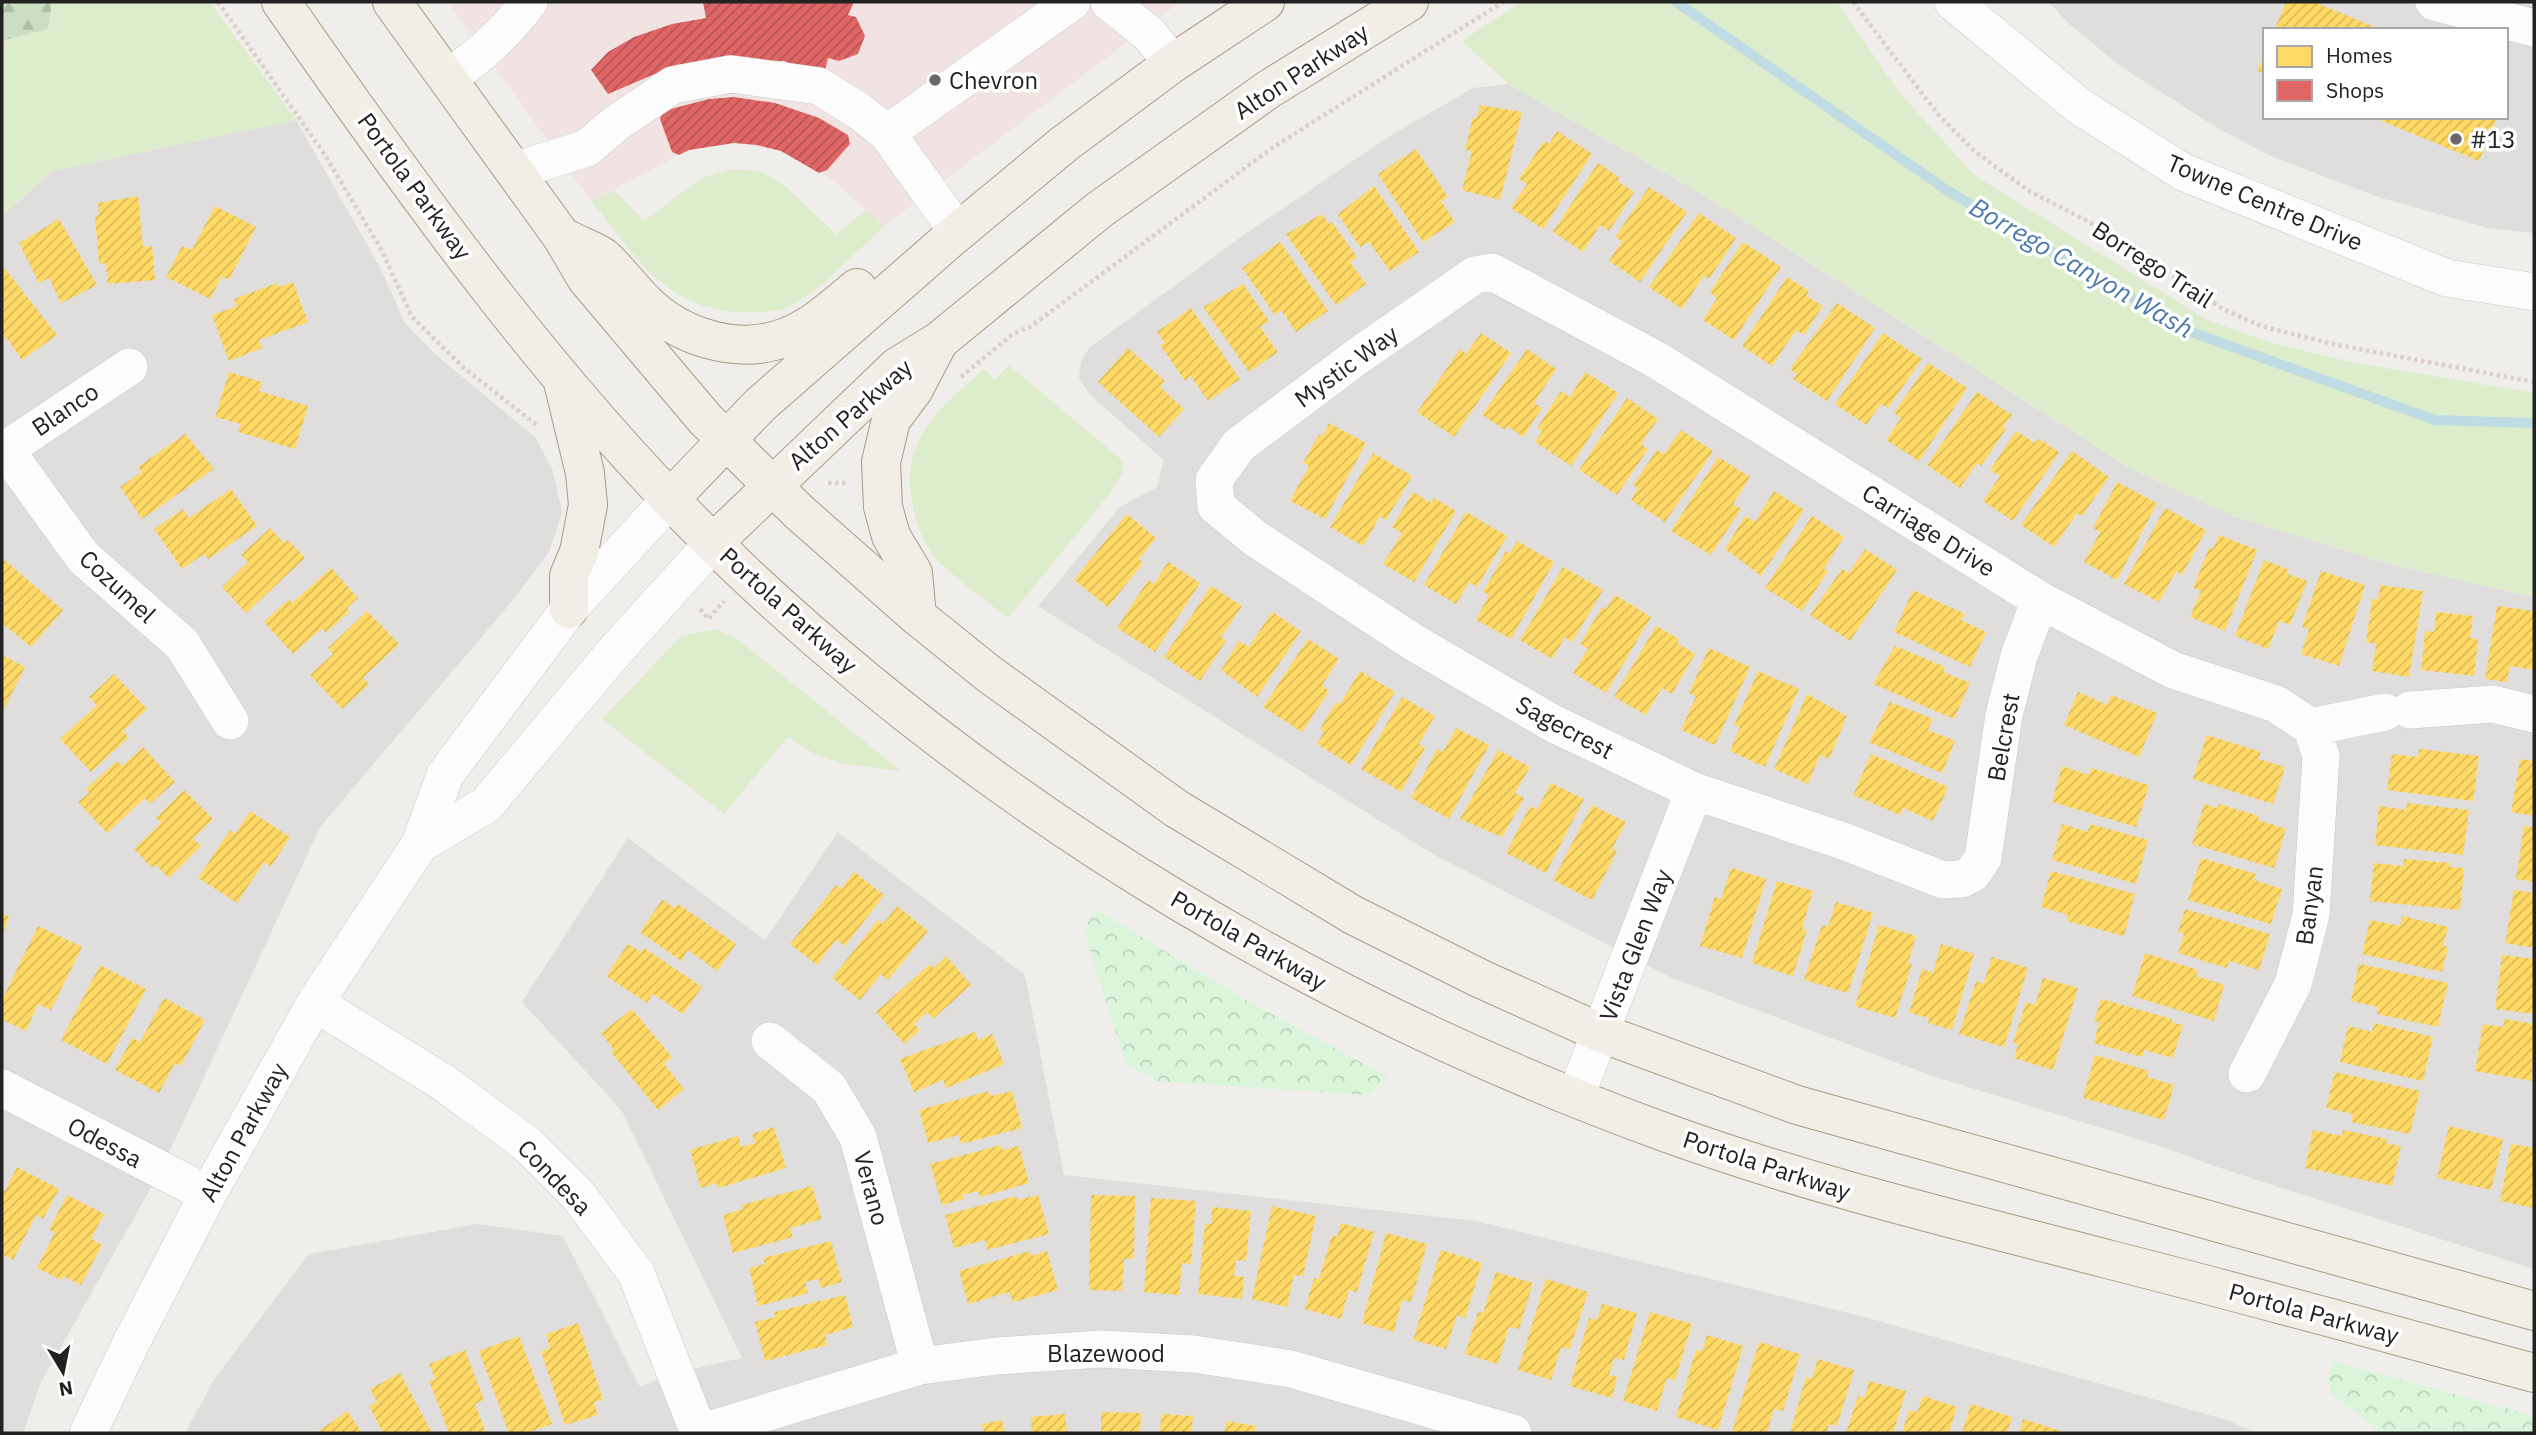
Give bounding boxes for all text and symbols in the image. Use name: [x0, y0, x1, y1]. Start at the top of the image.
street label: Alton Parkway: [1228, 16, 1374, 126]
legend: [2263, 28, 2508, 119]
text: Homes: [2326, 41, 2393, 69]
place label: Chevron: [949, 64, 1038, 96]
marker: Chevron: [927, 72, 943, 88]
text: Shops: [2326, 76, 2384, 104]
street label: Portola Parkway: [351, 106, 479, 266]
place label: #13: [2470, 123, 2516, 155]
marker: #13: [2448, 131, 2464, 147]
street label: Towne Centre Drive: [2162, 146, 2368, 258]
water label: Borrego Canyon Wash: [1964, 189, 2200, 345]
street label: Borrego Trail: [2086, 213, 2220, 315]
street label: Mystic Way: [1288, 318, 1404, 414]
street label: Alton Parkway: [781, 351, 919, 477]
street label: Blanco: [25, 375, 105, 443]
street label: Carriage Drive: [1856, 476, 2002, 584]
street label: Portola Parkway: [713, 540, 865, 680]
street label: Cozumel: [73, 542, 163, 630]
street label: Sagecrest: [1511, 688, 1619, 766]
street label: Belcrest: [1979, 690, 2027, 784]
street label: Banyan: [2288, 863, 2330, 947]
street label: Vista Glen Way: [1591, 864, 1679, 1026]
street label: Portola Parkway: [1165, 882, 1333, 998]
street label: Alton Parkway: [192, 1057, 294, 1207]
street label: Odessa: [62, 1109, 148, 1175]
street label: Portola Parkway: [1679, 1123, 1855, 1207]
street label: Condesa: [511, 1132, 599, 1222]
street label: Verano: [847, 1147, 897, 1229]
street label: Portola Parkway: [2226, 1275, 2403, 1351]
north arrow: [28, 1337, 98, 1407]
street label: Blazewood: [1047, 1337, 1165, 1369]
text: N: [57, 1376, 75, 1402]

